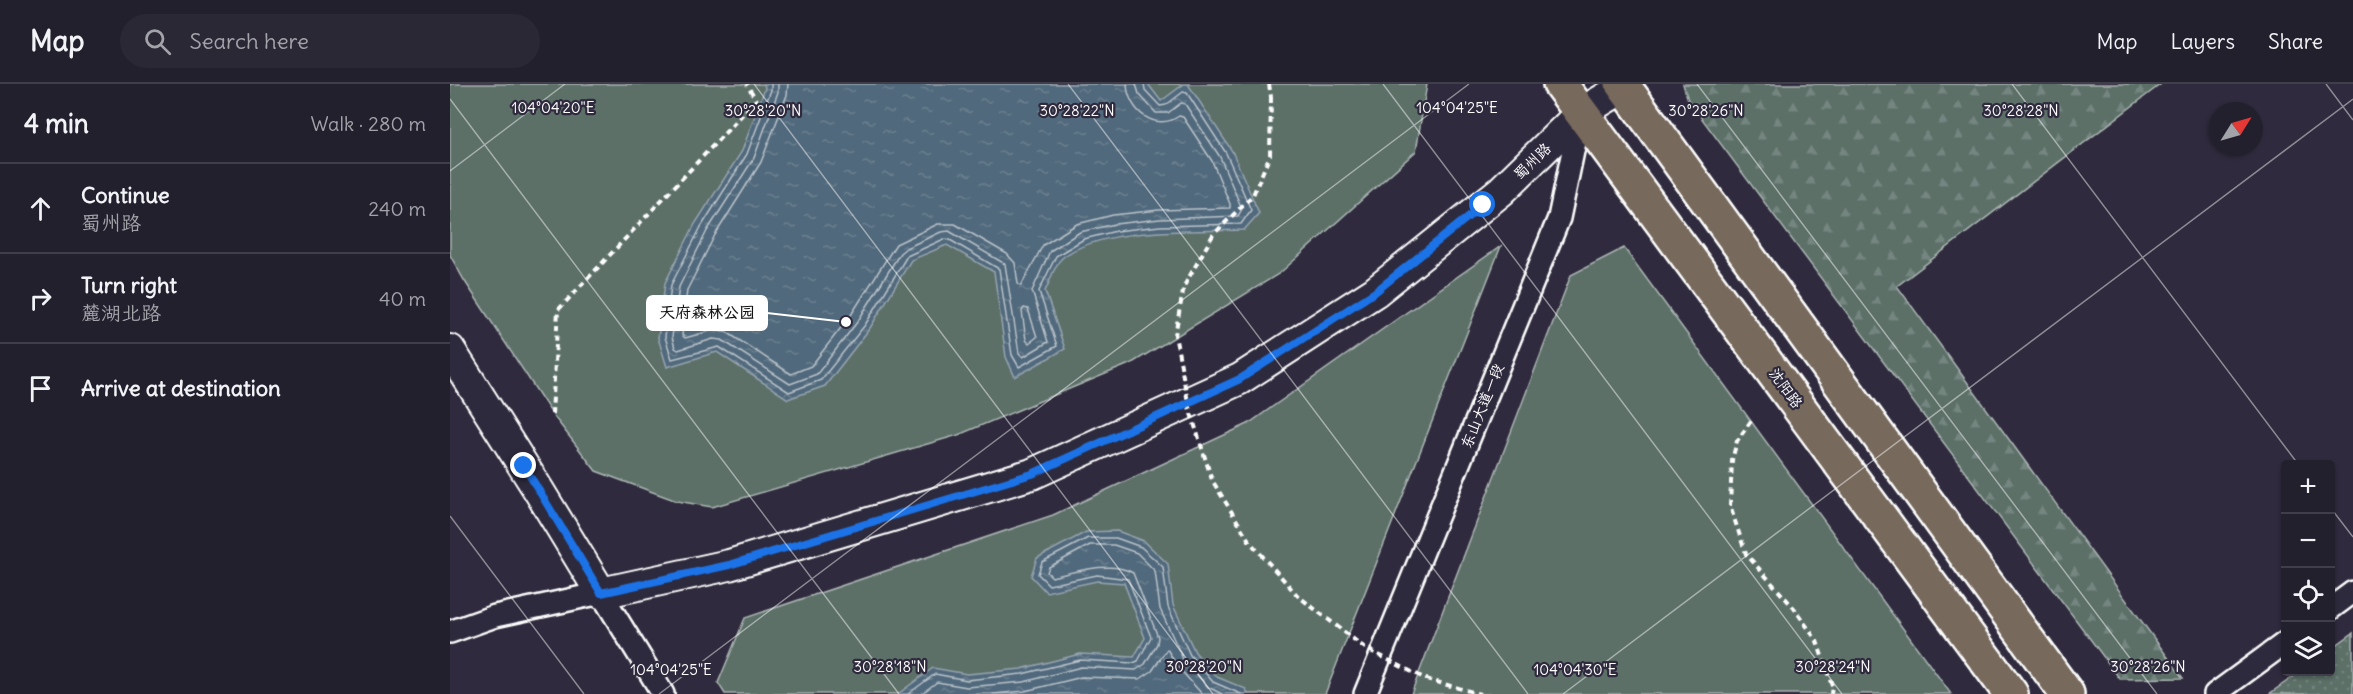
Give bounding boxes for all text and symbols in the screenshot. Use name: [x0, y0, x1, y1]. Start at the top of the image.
search box: [120, 14, 540, 68]
text: Map: [30, 23, 84, 59]
icon: search: [141, 25, 174, 58]
text: Search here: [189, 27, 309, 55]
text: Map: [2097, 28, 2137, 55]
text: Layers: [2170, 28, 2235, 55]
text: Share: [2268, 28, 2323, 55]
text: 104°04'20"E: [512, 98, 595, 117]
text: 104°04'25"E: [1416, 98, 1498, 117]
text: 30°28'20"N: [725, 101, 801, 120]
text: 30°28'22"N: [1039, 101, 1115, 120]
text: 30°28'26"N: [1668, 101, 1744, 120]
text: 30°28'28"N: [1983, 101, 2059, 120]
north arrow: [2209, 102, 2263, 156]
text: 4 min: [24, 107, 89, 140]
text: Walk · 280 m: [310, 111, 426, 136]
street label: 蜀州路: [1509, 139, 1555, 183]
text: Continue: [81, 181, 170, 209]
route start: [1469, 191, 1495, 217]
icon: ahead: [24, 192, 57, 225]
text: 240 m: [368, 196, 426, 221]
text: 蜀州路: [81, 210, 141, 235]
text: Turn right: [81, 271, 177, 299]
icon: right: [24, 282, 57, 315]
text: 40 m: [379, 286, 426, 311]
callout: 天府森林公园: [647, 296, 767, 330]
text: 麓湖北路: [81, 300, 161, 325]
text: 天府森林公园: [659, 302, 755, 322]
street label: 东山大道一段: [1456, 361, 1508, 451]
street label: 沈阳路: [1765, 364, 1807, 412]
icon: arrive: [24, 372, 57, 405]
text: Arrive at destination: [81, 374, 281, 402]
route end: [510, 452, 536, 478]
map controls: [2281, 460, 2335, 676]
button: +: [2281, 460, 2335, 514]
button: −: [2281, 514, 2335, 568]
button: locate: [2281, 568, 2335, 622]
button: layers: [2281, 622, 2335, 676]
text: 30°28'18"N: [853, 657, 927, 676]
text: 30°28'20"N: [1166, 657, 1242, 676]
text: 30°28'24"N: [1795, 657, 1871, 676]
text: 30°28'26"N: [2110, 657, 2186, 676]
text: 104°04'25"E: [630, 660, 712, 679]
text: 104°04'30"E: [1533, 660, 1617, 679]

